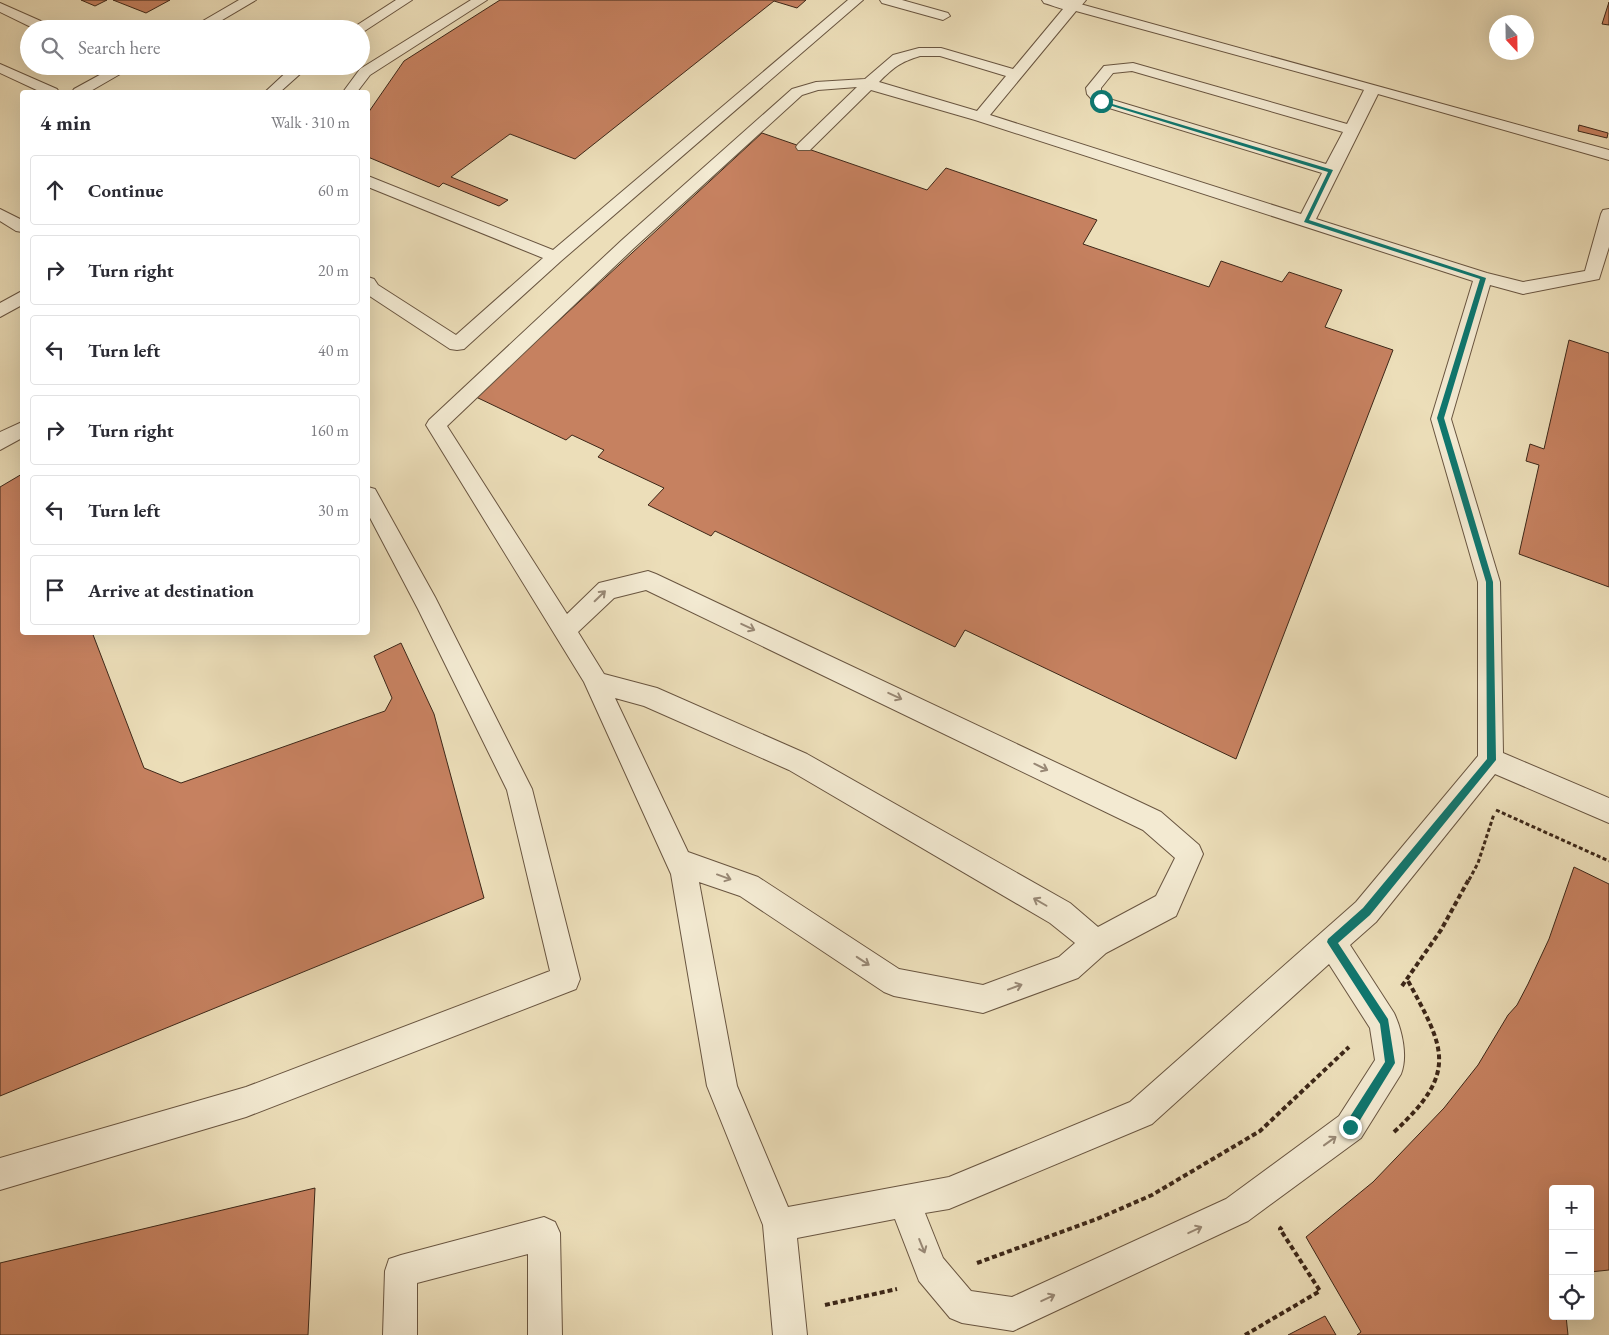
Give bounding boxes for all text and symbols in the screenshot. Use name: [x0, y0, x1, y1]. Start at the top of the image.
north arrow: [1489, 15, 1534, 60]
search box: [20, 20, 370, 75]
icon: search: [38, 34, 66, 62]
text: Search here: [78, 35, 160, 60]
route start: [1090, 90, 1113, 113]
text: 4 min: [40, 109, 91, 136]
text: Walk · 310 m: [271, 112, 350, 133]
icon: ahead: [41, 176, 69, 204]
text: Continue: [88, 178, 163, 203]
text: 60 m: [318, 180, 349, 201]
icon: right: [41, 256, 69, 284]
text: Turn right: [88, 258, 174, 283]
text: 20 m: [318, 260, 349, 281]
icon: left: [41, 336, 69, 364]
text: Turn left: [88, 338, 160, 363]
text: 40 m: [318, 340, 349, 361]
icon: right: [41, 416, 69, 444]
text: Turn right: [88, 418, 174, 443]
text: 160 m: [310, 420, 349, 441]
icon: left: [41, 496, 69, 524]
text: Turn left: [88, 498, 160, 523]
text: 30 m: [318, 500, 349, 521]
icon: arrive: [41, 576, 69, 604]
text: Arrive at destination: [88, 578, 254, 603]
one-way arrow: [593, 590, 606, 602]
one-way arrow: [740, 623, 755, 632]
one-way arrow: [887, 692, 902, 701]
one-way arrow: [1033, 763, 1048, 772]
one-way arrow: [716, 873, 731, 882]
one-way arrow: [1033, 897, 1048, 907]
one-way arrow: [855, 956, 869, 966]
one-way arrow: [1007, 982, 1023, 991]
route end: [1339, 1116, 1362, 1139]
one-way arrow: [1323, 1136, 1337, 1146]
map controls: [1549, 1185, 1594, 1320]
button: +: [1549, 1185, 1594, 1230]
one-way arrow: [1187, 1224, 1202, 1234]
button: −: [1549, 1230, 1594, 1275]
one-way arrow: [918, 1238, 927, 1254]
button: locate: [1549, 1275, 1594, 1320]
one-way arrow: [1040, 1293, 1055, 1303]

